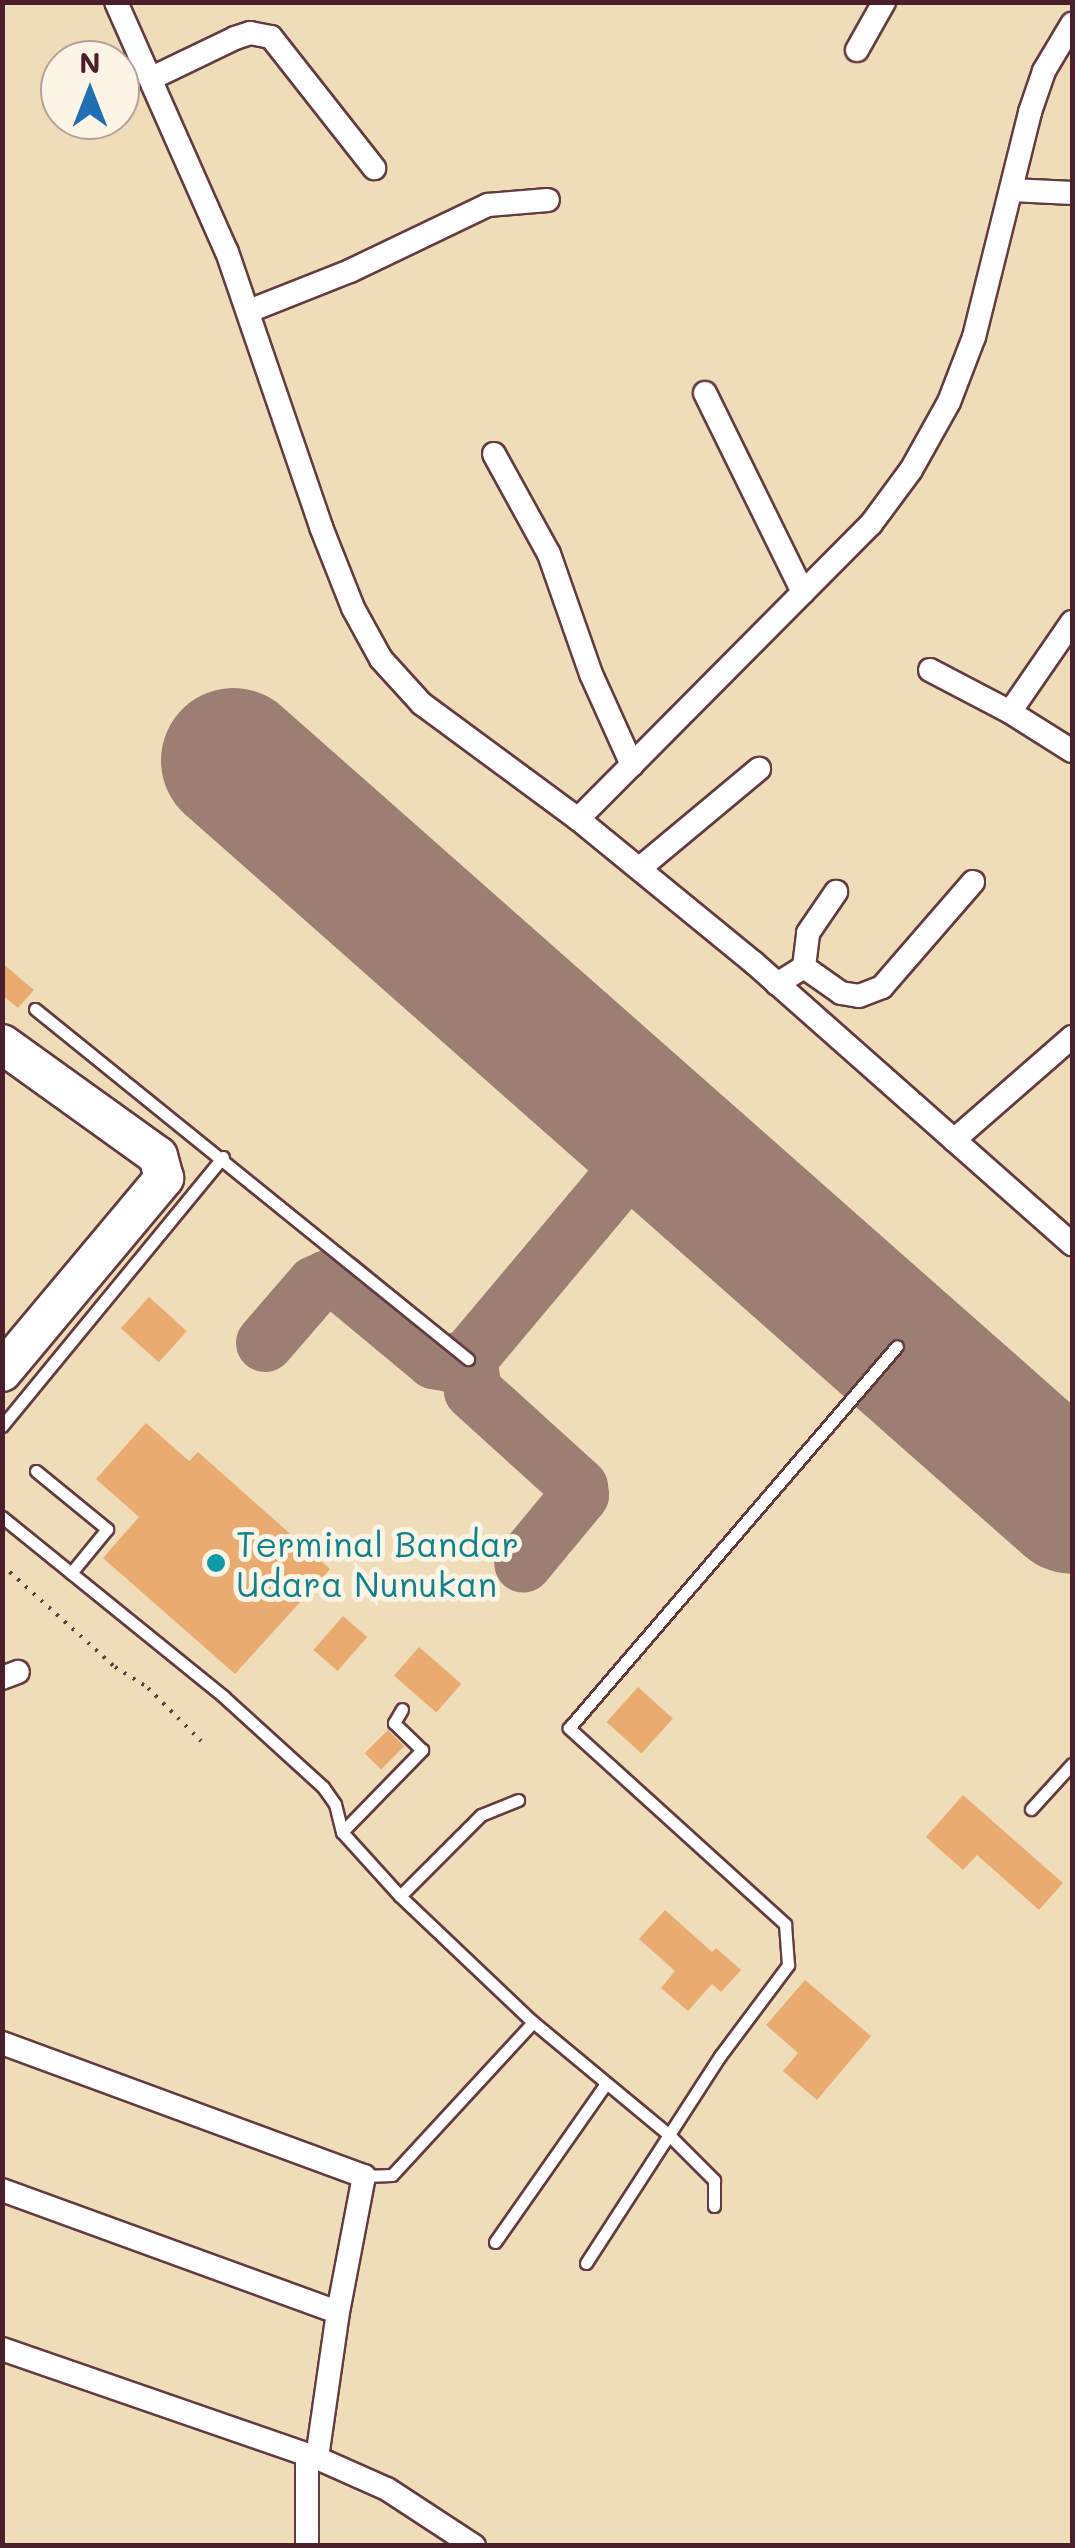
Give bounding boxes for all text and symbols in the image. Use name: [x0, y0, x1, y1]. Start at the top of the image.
north arrow: [40, 40, 140, 140]
text: N: [79, 44, 101, 80]
place label: Terminal Bandar Udara Nunukan: [236, 1522, 519, 1604]
marker: Terminal Bandar Udara Nunukan: [205, 1552, 227, 1574]

